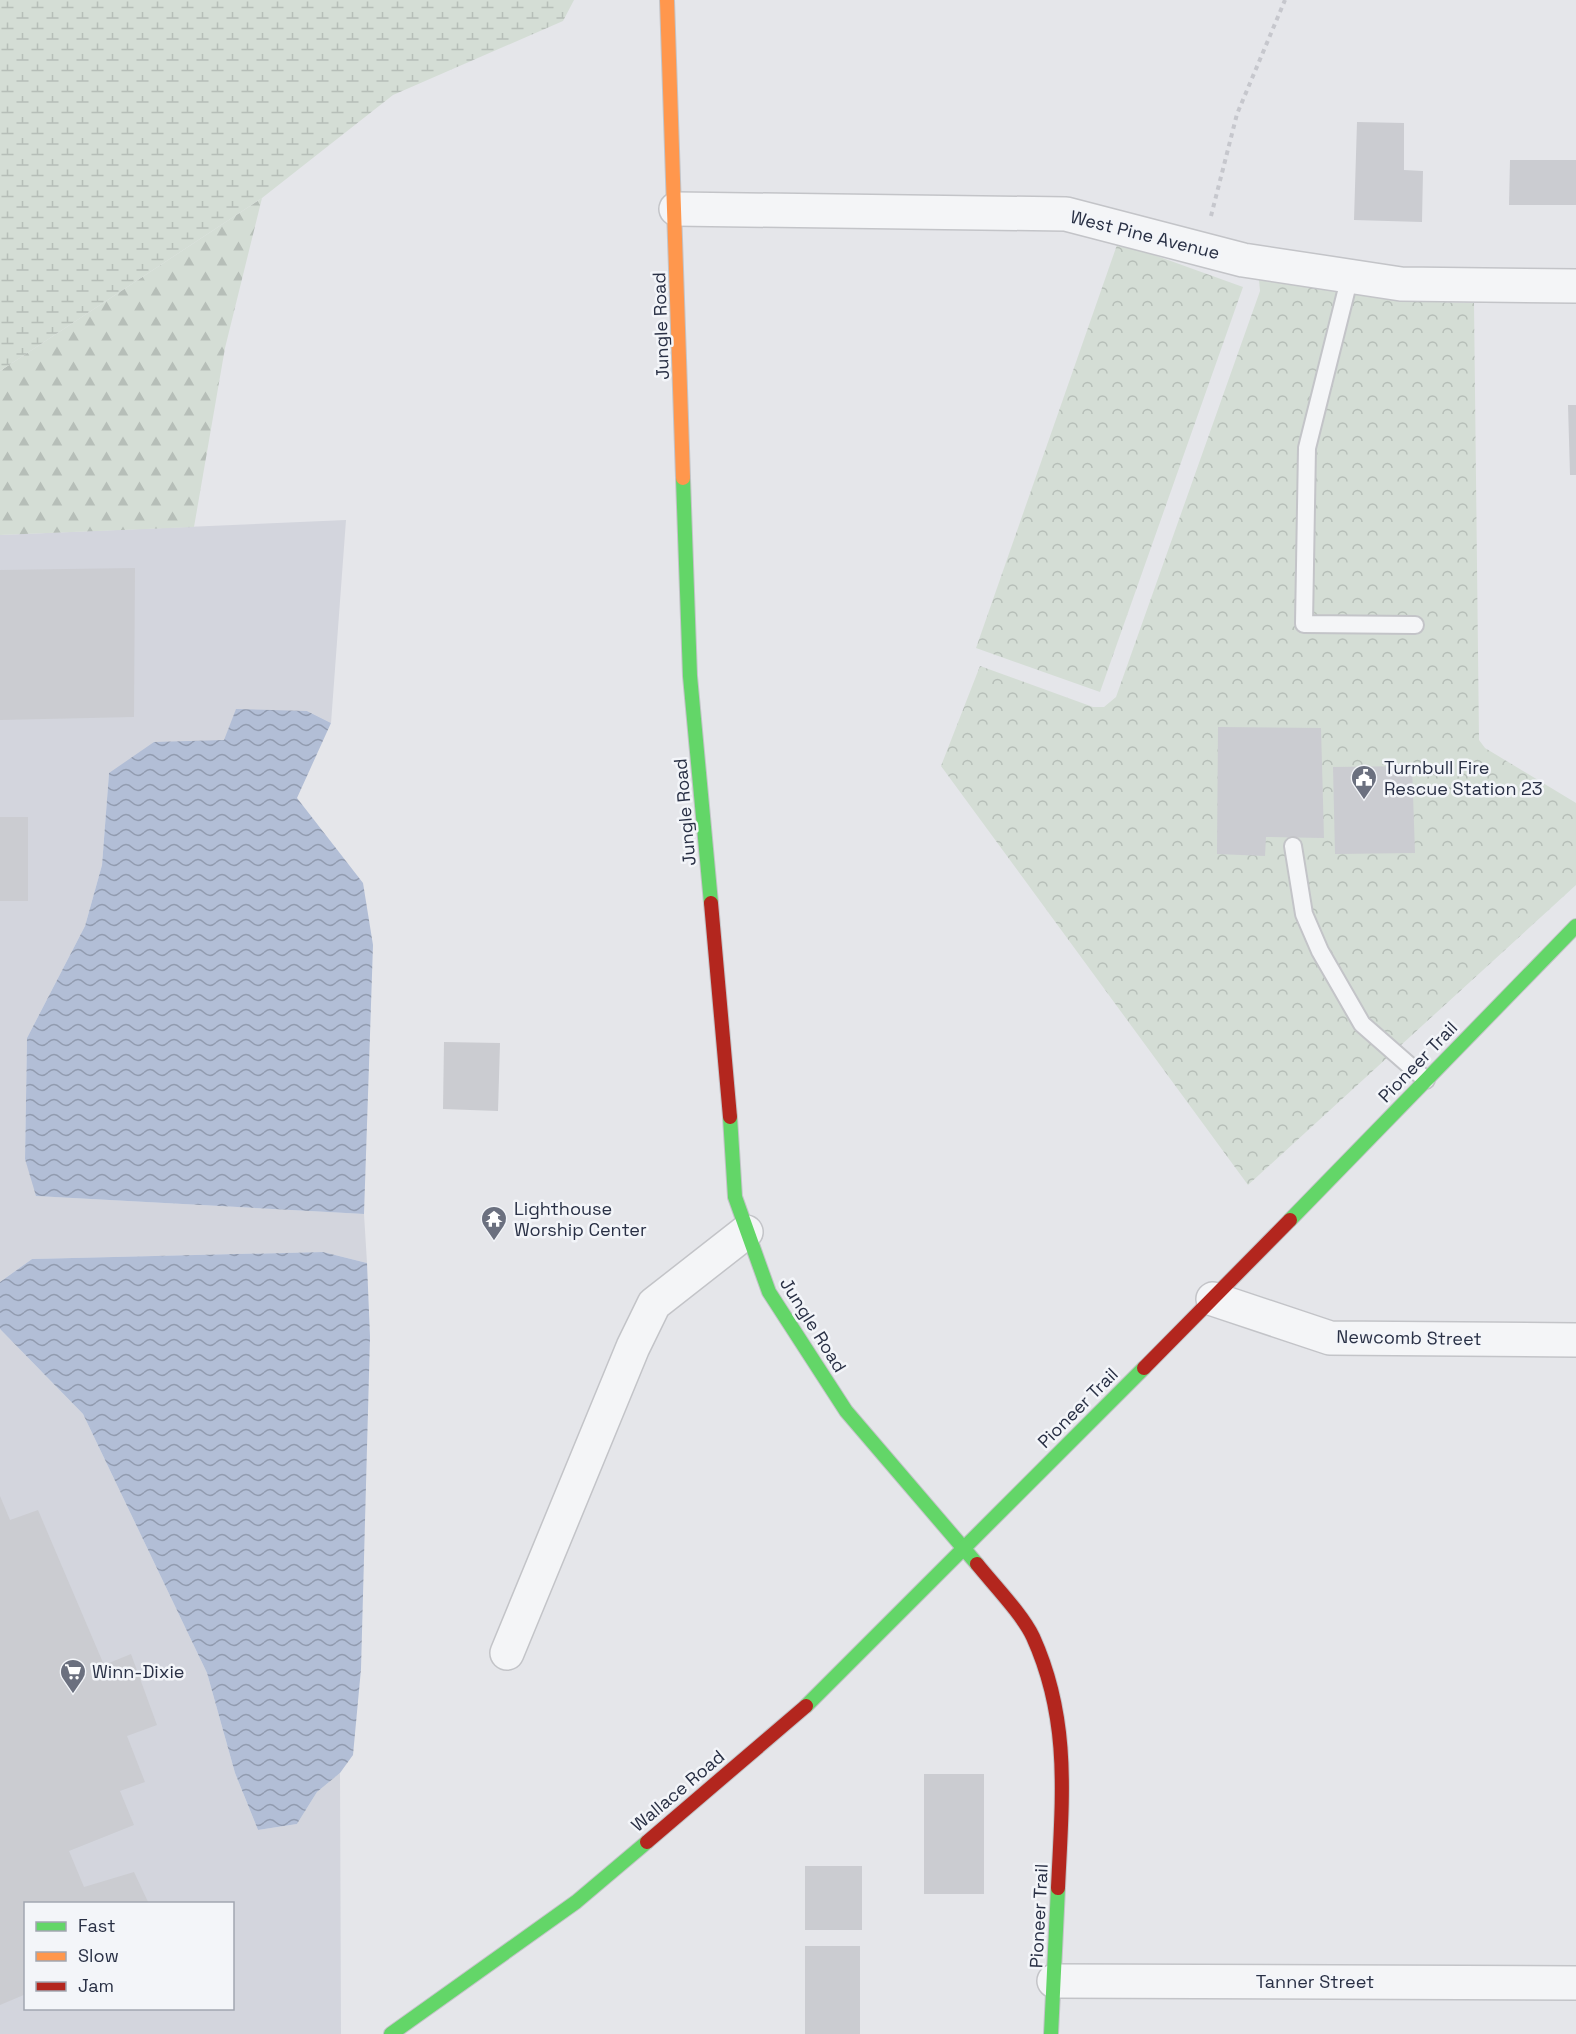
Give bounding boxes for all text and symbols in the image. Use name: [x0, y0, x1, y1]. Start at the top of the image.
street label: West Pine Avenue: [1068, 205, 1222, 264]
street label: Jungle Road: [647, 272, 674, 380]
place label: Turnbull Fire Rescue Station 23: [1384, 756, 1543, 800]
street label: Jungle Road: [668, 757, 701, 867]
public building icon: Turnbull Fire Rescue Station 23: [1349, 763, 1379, 801]
street label: Pioneer Trail: [1373, 1016, 1462, 1107]
place label: Lighthouse Worship Center: [514, 1197, 647, 1241]
temple icon: Lighthouse Worship Center: [479, 1204, 509, 1242]
street label: Jungle Road: [775, 1273, 852, 1377]
street label: Newcomb Street: [1336, 1325, 1482, 1350]
street label: Pioneer Trail: [1033, 1363, 1123, 1453]
supermarket icon: Winn-Dixie: [58, 1657, 88, 1695]
place label: Winn-Dixie: [92, 1660, 185, 1683]
street label: Wallace Road: [626, 1745, 729, 1836]
street label: Pioneer Trail: [1024, 1863, 1053, 1969]
legend: [24, 1902, 234, 2010]
text: Fast: [78, 1914, 115, 1937]
text: Slow: [78, 1944, 119, 1967]
street label: Tanner Street: [1256, 1970, 1374, 1993]
text: Jam: [78, 1974, 114, 1997]

